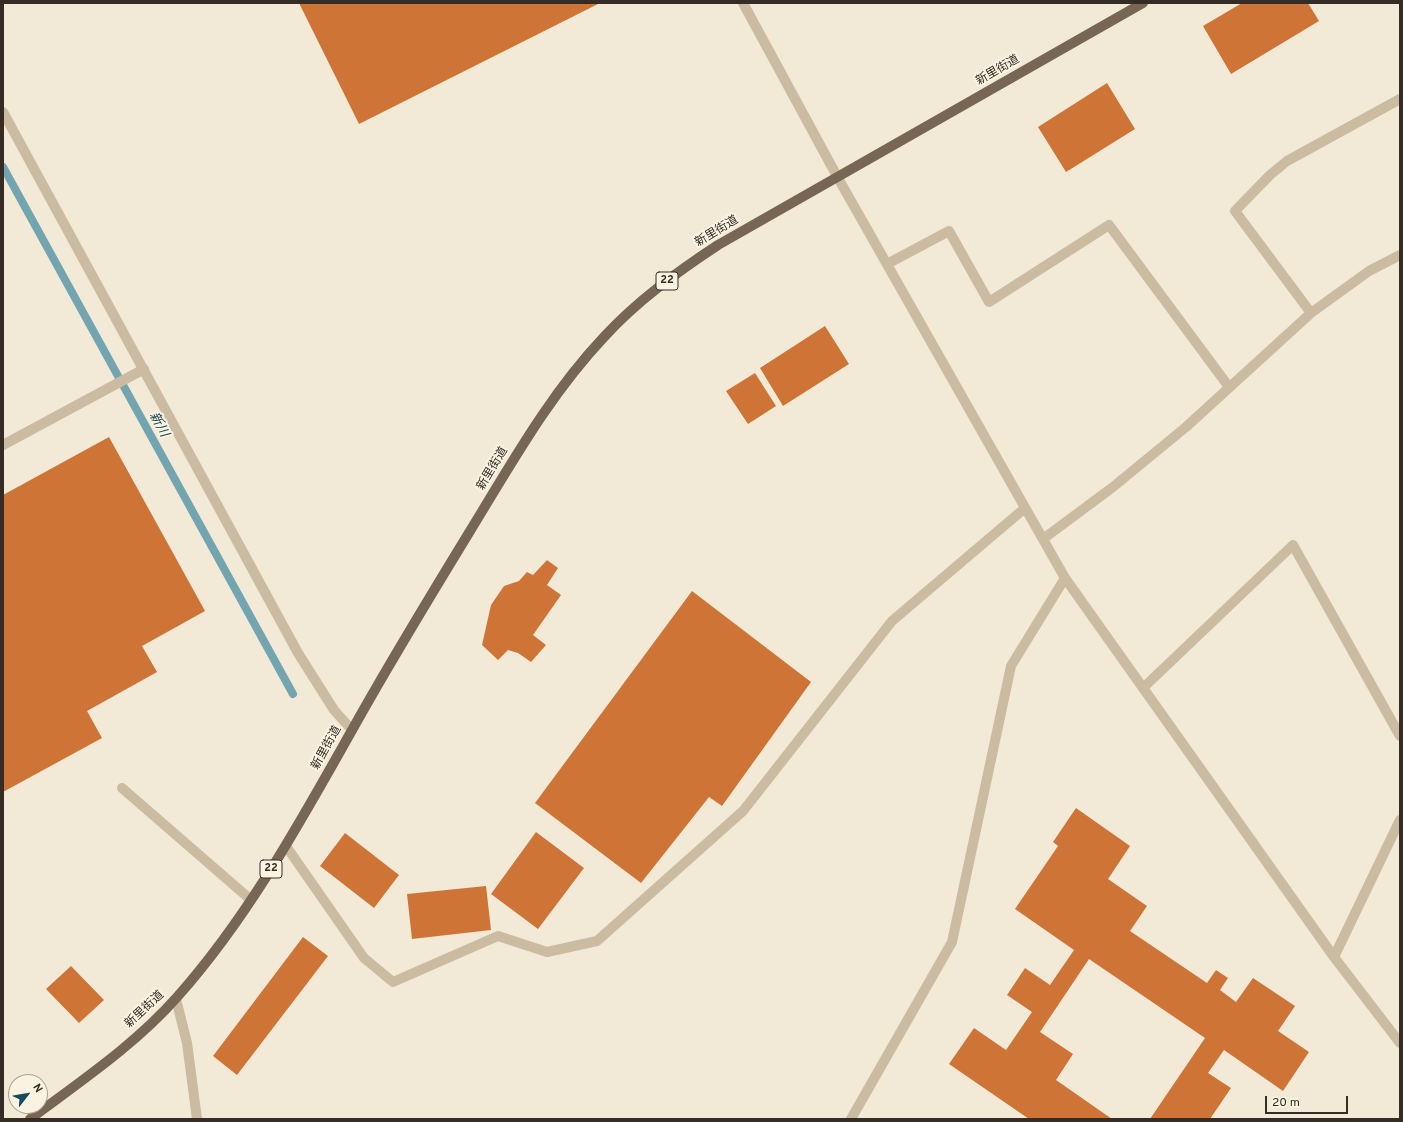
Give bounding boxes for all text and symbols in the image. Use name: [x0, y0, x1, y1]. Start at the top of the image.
street label: 新里街道: [974, 53, 1022, 89]
street label: 新里街道: [693, 213, 741, 251]
road number: 22: [656, 272, 678, 290]
water label: 新川: [145, 410, 171, 440]
street label: 新里街道: [474, 445, 512, 493]
street label: 新里街道: [309, 724, 345, 772]
road number: 22: [260, 860, 282, 878]
street label: 新里街道: [123, 988, 167, 1032]
north arrow: [8, 1074, 48, 1114]
text: N: [29, 1081, 45, 1095]
scale bar: [1267, 1088, 1350, 1114]
text: 20 m: [1272, 1095, 1300, 1111]

